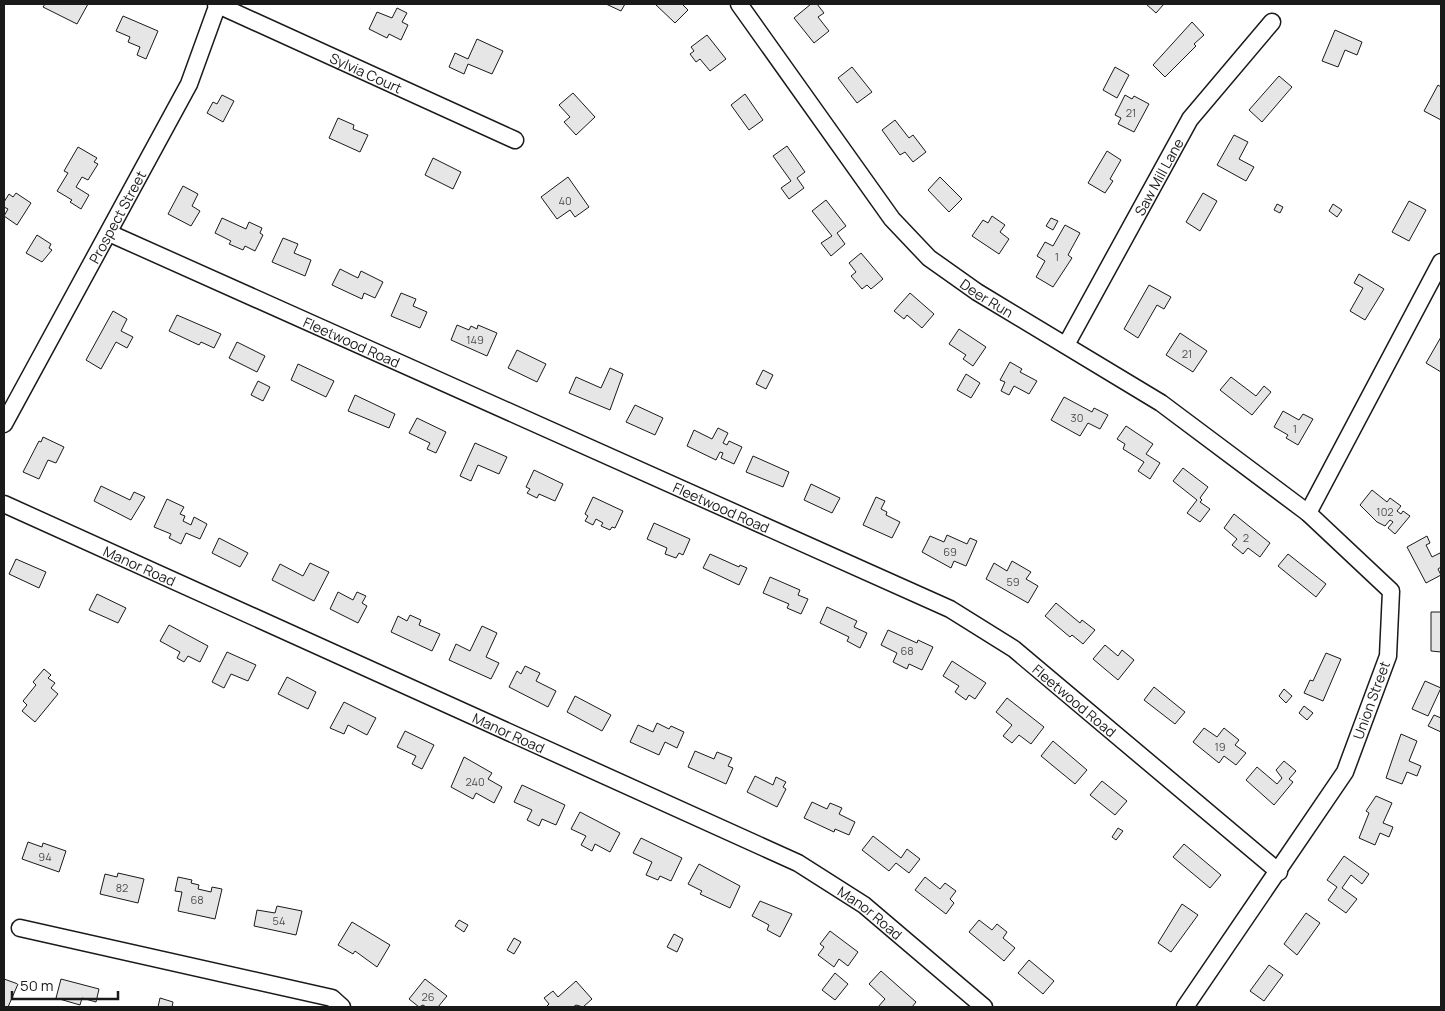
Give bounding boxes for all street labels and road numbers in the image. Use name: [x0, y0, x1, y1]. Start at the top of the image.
street label: Sylvia Court: [327, 48, 406, 97]
street label: Saw Mill Lane: [1129, 135, 1187, 219]
street label: Prospect Street: [84, 167, 150, 266]
street label: Deer Run: [957, 274, 1017, 321]
street label: Fleetwood Road: [301, 312, 403, 371]
street label: Fleetwood Road: [670, 477, 773, 537]
street label: Manor Road: [101, 541, 179, 590]
street label: Union Street: [1348, 658, 1394, 742]
street label: Fleetwood Road: [1029, 659, 1120, 741]
street label: Manor Road: [470, 708, 548, 757]
street label: Manor Road: [834, 881, 907, 943]

